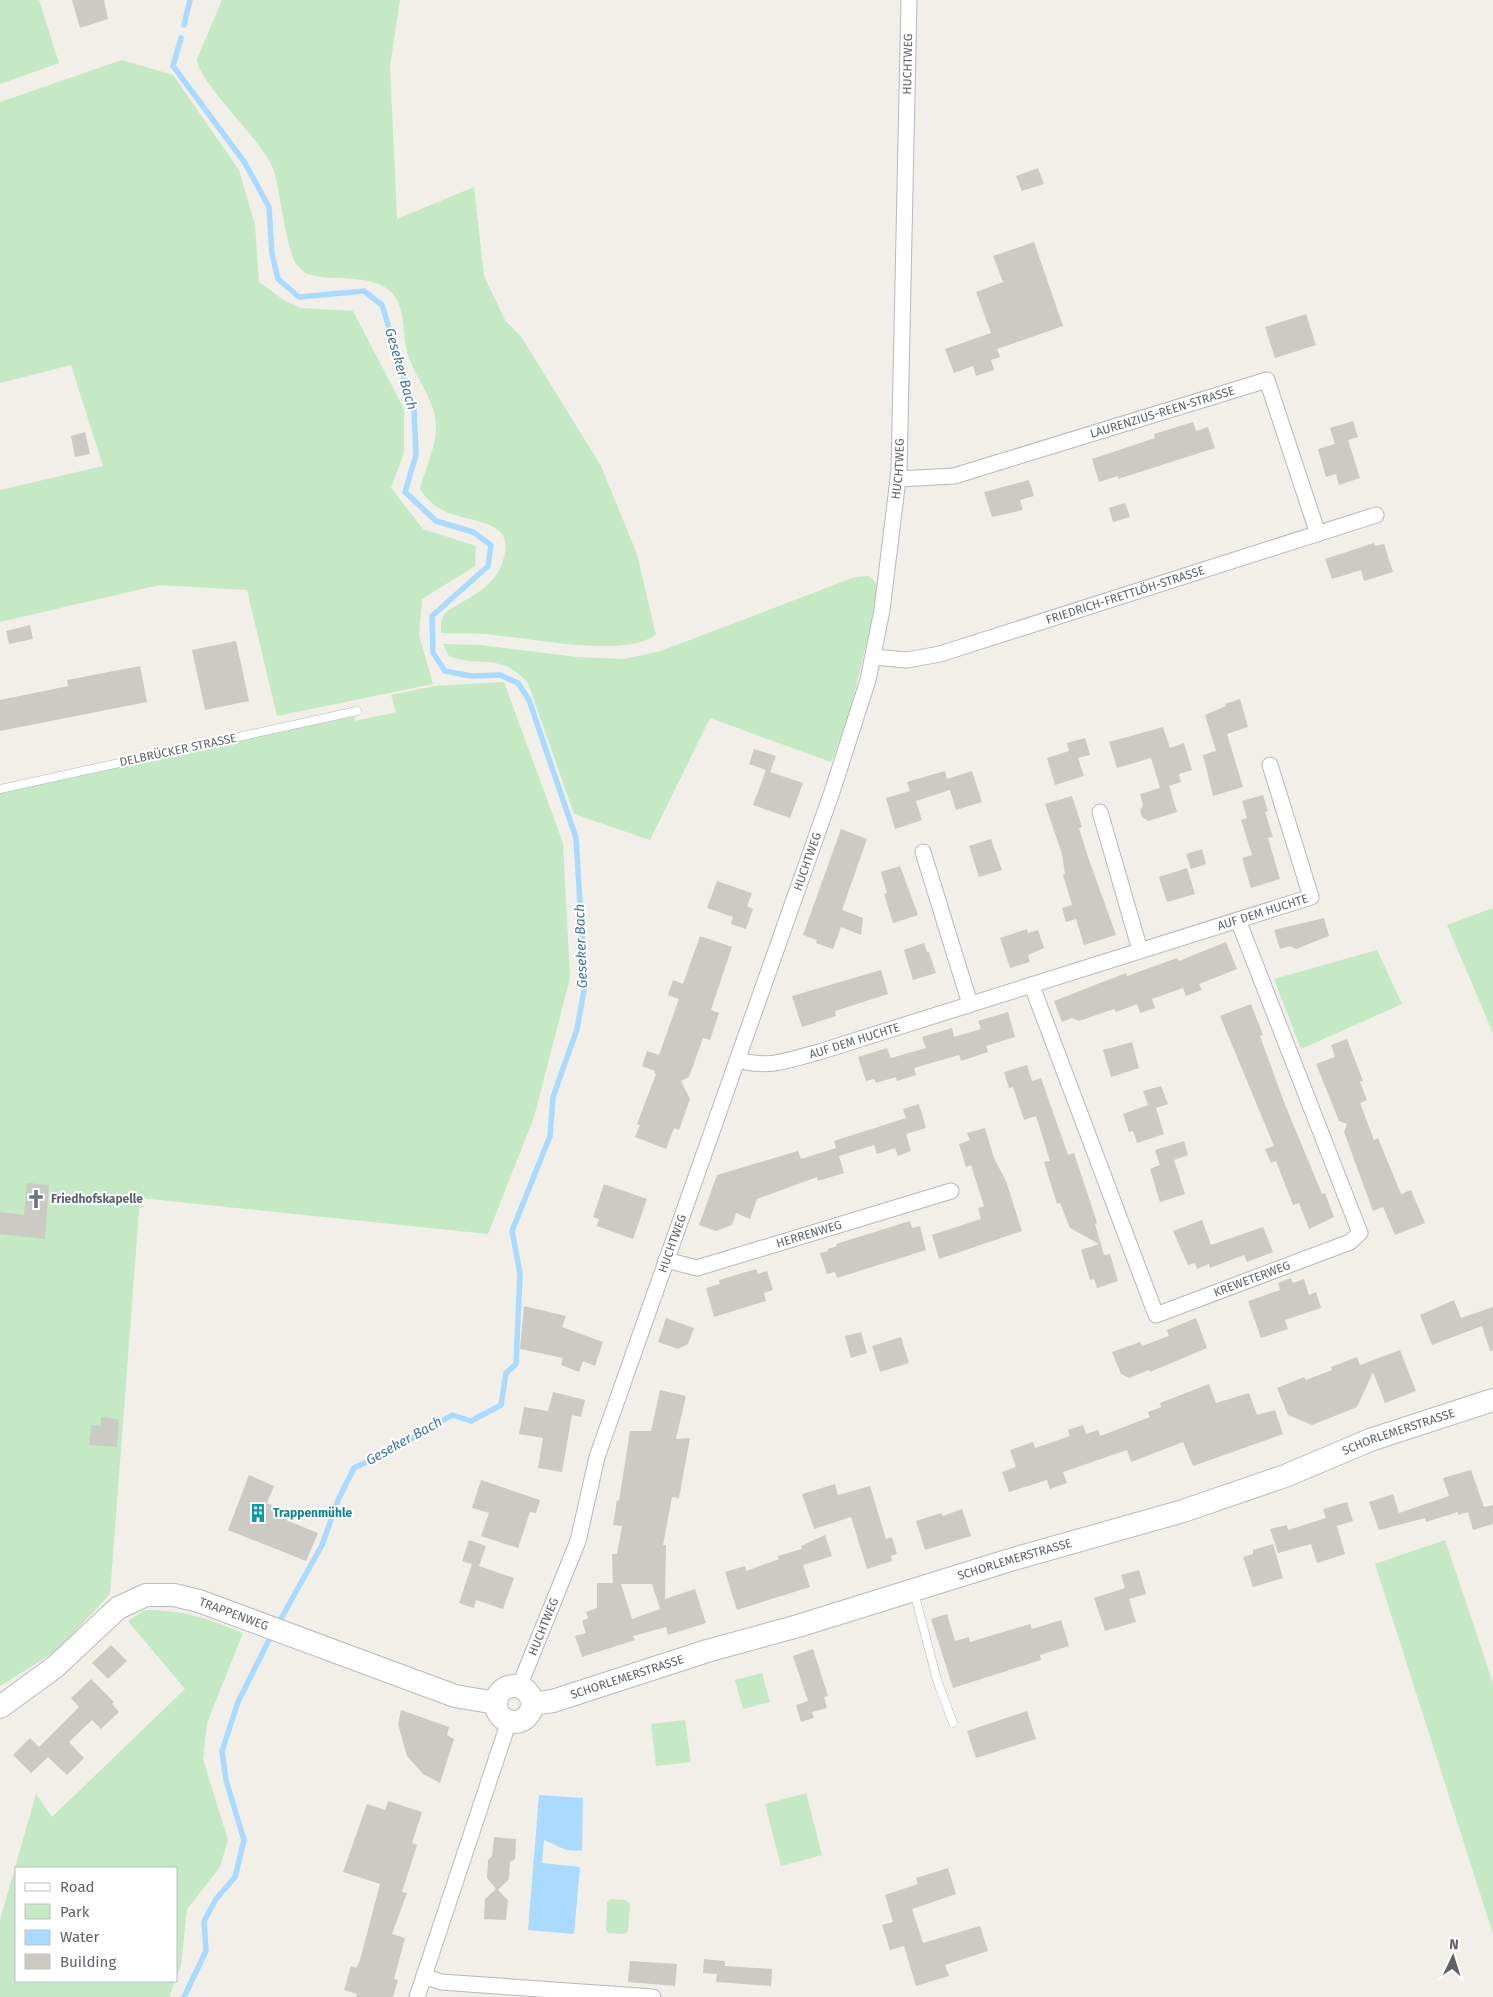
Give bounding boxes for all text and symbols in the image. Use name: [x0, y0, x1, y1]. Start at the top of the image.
street label: HUCHTWEG: [900, 33, 915, 95]
water label: Geseker Bach: [381, 326, 421, 412]
street label: LAURENZIUS-REEN-STRASSE: [1088, 383, 1236, 441]
street label: HUCHTWEG: [889, 438, 907, 500]
street label: FRIEDRICH-FRETTLÖH-STRASSE: [1044, 563, 1206, 627]
street label: DELBRÜCKER STRASSE: [118, 729, 238, 769]
street label: HUCHTWEG: [791, 831, 824, 893]
street label: AUF DEM HUCHTE: [1216, 891, 1310, 933]
water label: Geseker Bach: [571, 903, 591, 989]
street label: AUF DEM HUCHTE: [808, 1020, 902, 1061]
church icon: Friedhofskapelle: [25, 1188, 47, 1210]
place label: Friedhofskapelle: [51, 1192, 143, 1206]
street label: HUCHTWEG: [656, 1212, 689, 1275]
street label: HERRENWEG: [775, 1218, 843, 1251]
street label: KREWETERWEG: [1212, 1258, 1292, 1300]
street label: SCHORLEMERSTRASSE: [1340, 1406, 1457, 1458]
water label: Geseker Bach: [363, 1413, 445, 1469]
building icon: Trappenmühle: [247, 1502, 269, 1524]
place label: Trappenmühle: [273, 1506, 352, 1520]
street label: SCHORLEMERSTRASSE: [956, 1536, 1073, 1583]
street label: TRAPPENWEG: [197, 1595, 270, 1633]
street label: HUCHTWEG: [525, 1596, 561, 1658]
street label: SCHORLEMERSTRASSE: [569, 1652, 685, 1702]
legend: [15, 1867, 178, 1982]
text: Road: [60, 1878, 95, 1896]
text: Park: [60, 1903, 90, 1921]
text: Water: [60, 1928, 99, 1946]
north arrow: [1428, 1932, 1478, 1982]
text: N: [1449, 1936, 1459, 1953]
text: Building: [60, 1953, 116, 1971]

